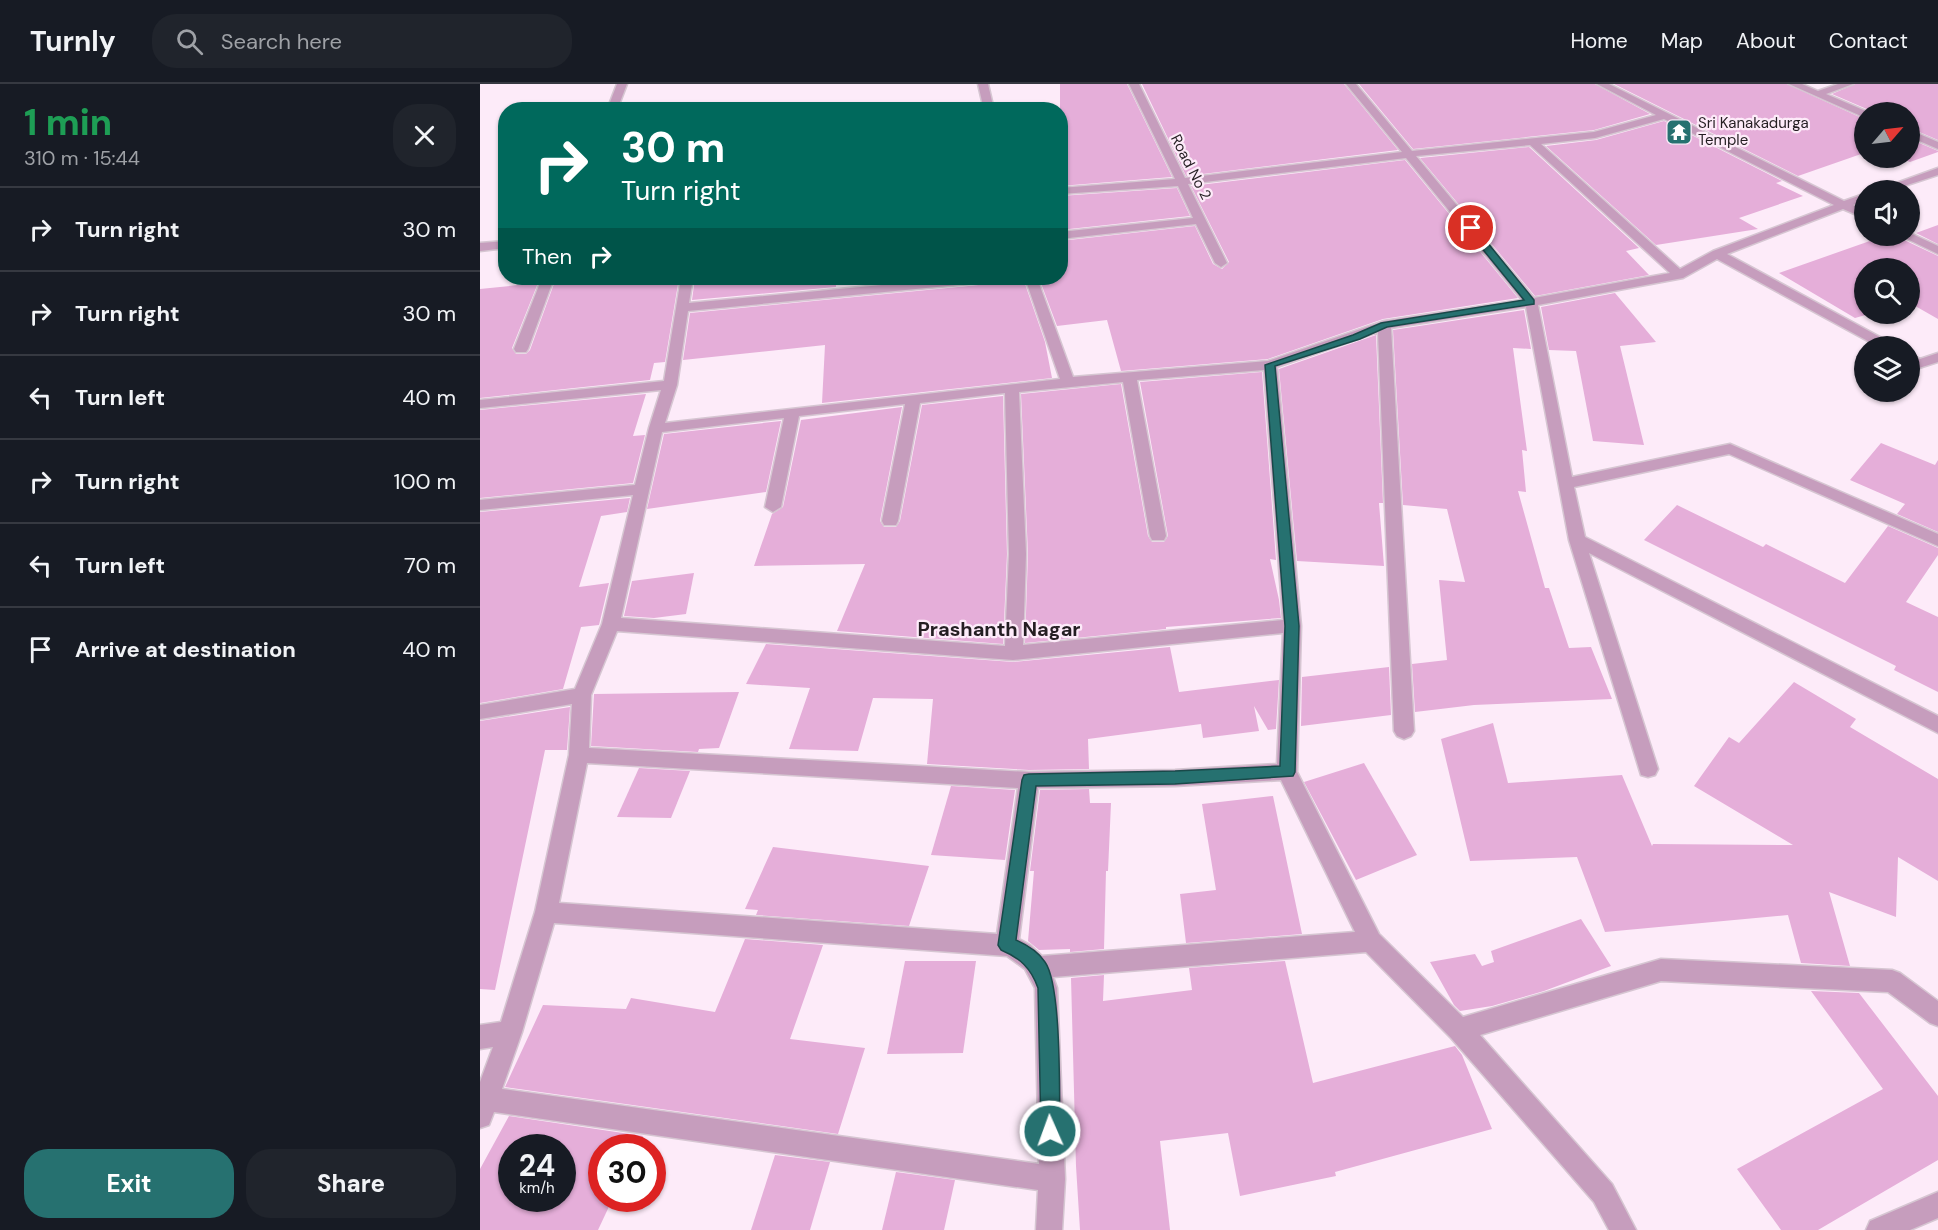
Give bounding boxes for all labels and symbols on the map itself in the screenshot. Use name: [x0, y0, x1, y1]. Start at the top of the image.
north arrow: [1854, 102, 1920, 168]
place label: Sri Kanakadurga Temple: [1698, 113, 1809, 150]
temple icon: Sri Kanakadurga Temple: [1664, 117, 1694, 147]
street label: Road No 2: [1166, 131, 1216, 203]
pin: [1445, 202, 1496, 253]
district label: Prashanth Nagar: [917, 616, 1081, 642]
position arrow: [1018, 1099, 1082, 1163]
speed limit sign: 30: [588, 1134, 666, 1212]

